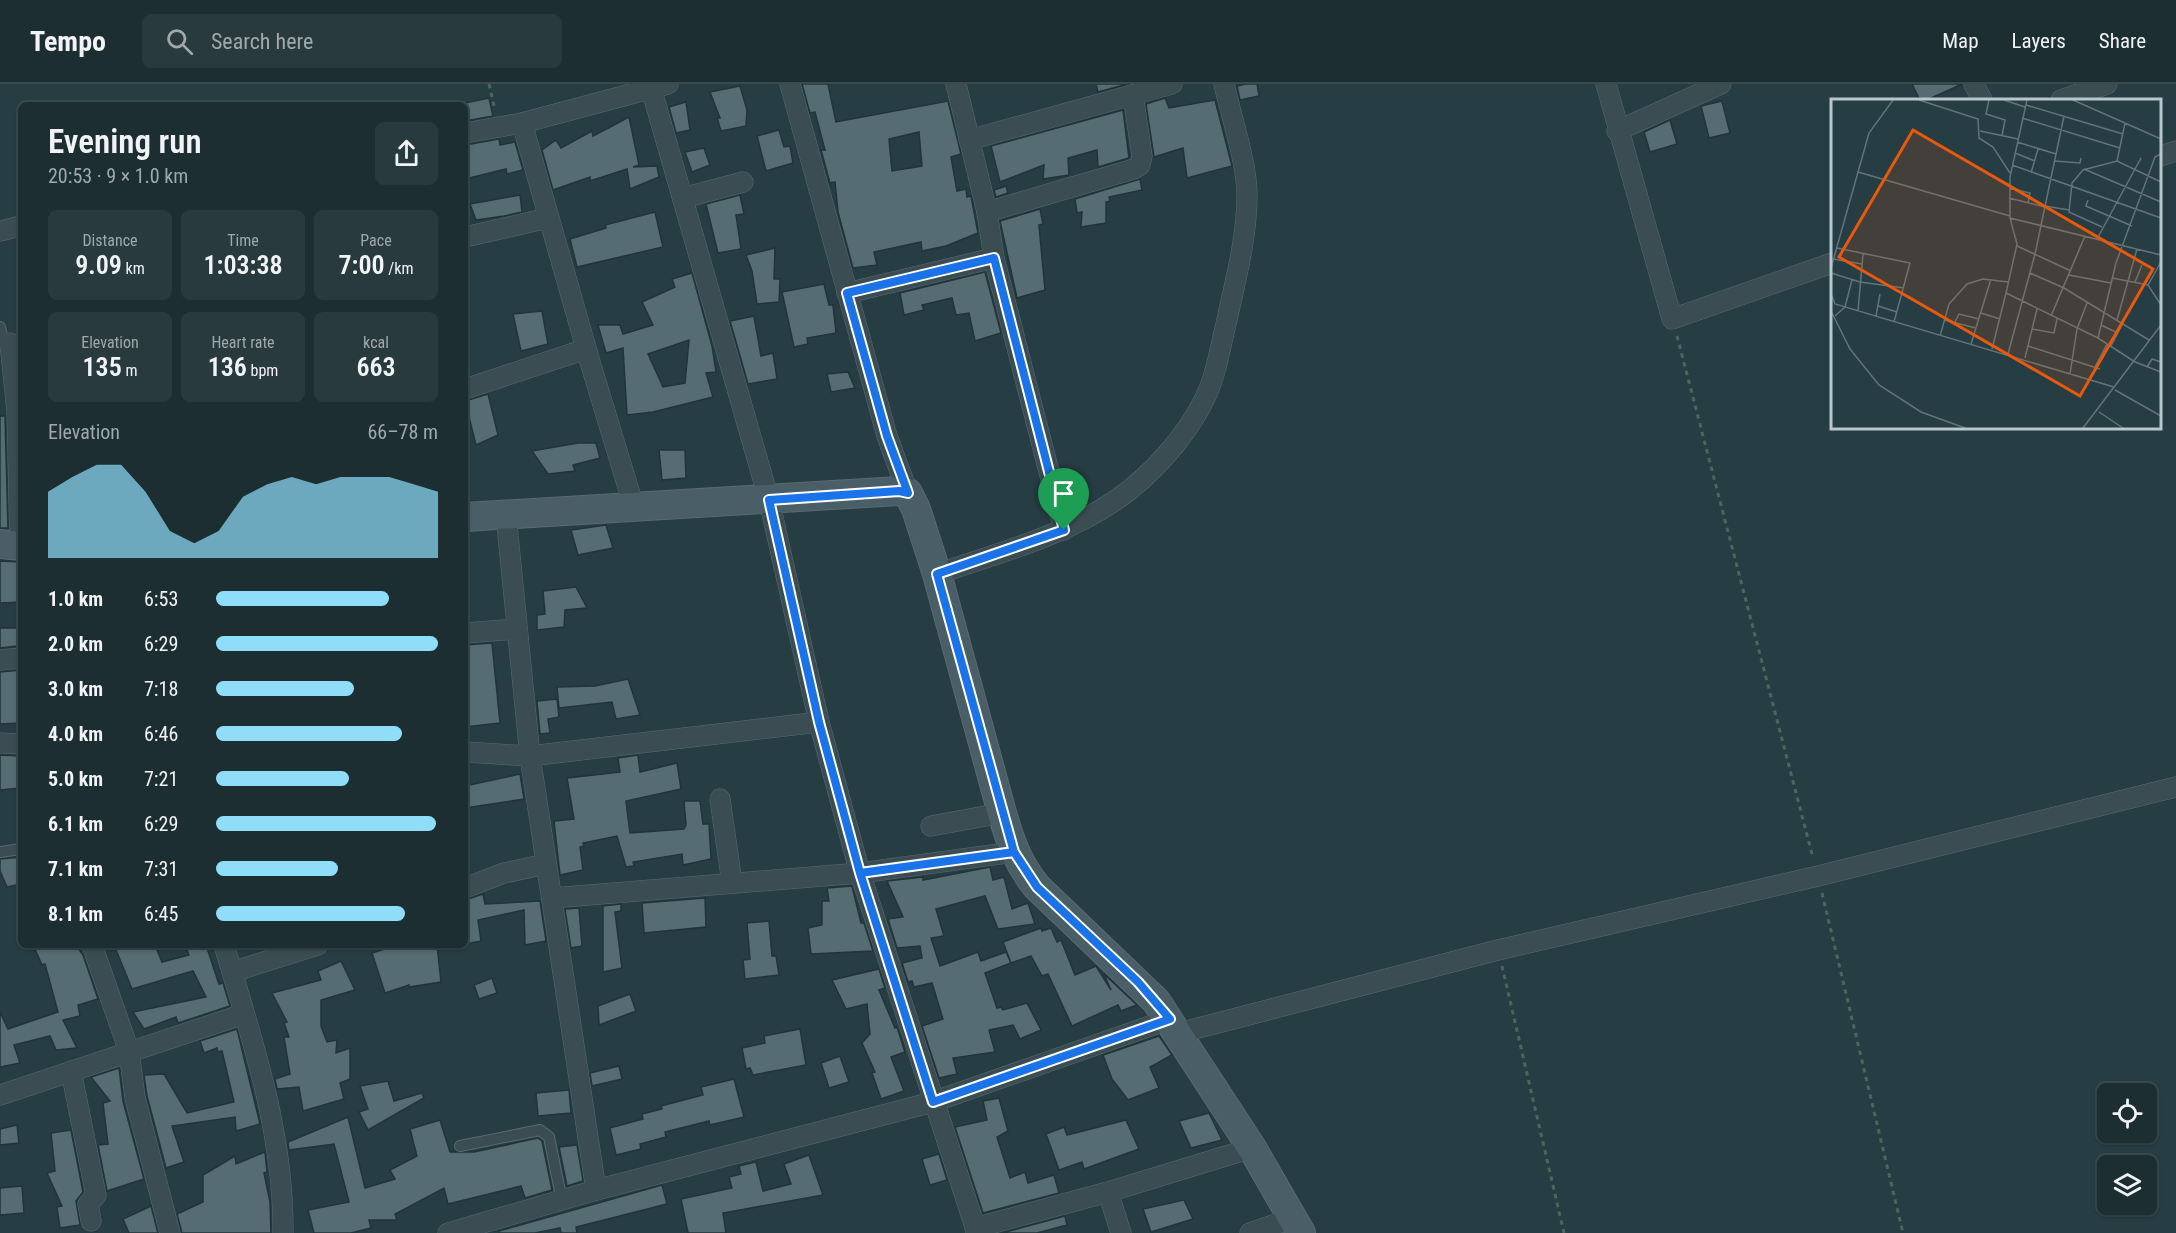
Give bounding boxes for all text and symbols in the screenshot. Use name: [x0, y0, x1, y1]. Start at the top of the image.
search box: [142, 14, 562, 68]
text: Tempo: [30, 25, 106, 58]
icon: search: [163, 25, 196, 58]
text: Search here: [211, 29, 313, 54]
text: Map: [1942, 29, 1979, 53]
text: Layers: [2012, 29, 2066, 53]
text: Share: [2099, 29, 2146, 53]
inset map: [1831, 99, 2161, 429]
text: Evening run: [48, 122, 202, 161]
button: share: [375, 122, 438, 185]
text: 20:53 · 9 × 1.0 km: [48, 164, 188, 188]
text: Distance: [82, 231, 138, 250]
text: Time: [227, 231, 259, 250]
text: Pace: [360, 231, 392, 250]
text: 9.09: [75, 250, 122, 280]
text: 1:03:38: [203, 250, 283, 280]
text: 7:00: [339, 250, 385, 280]
text: km: [122, 259, 145, 278]
text: /km: [385, 259, 413, 278]
text: Elevation: [81, 333, 139, 352]
text: Heart rate: [211, 333, 275, 352]
text: kcal: [363, 333, 389, 352]
text: 135: [83, 352, 122, 382]
text: 136: [208, 352, 247, 382]
text: 663: [356, 352, 396, 382]
text: m: [122, 361, 137, 380]
text: bpm: [247, 361, 278, 380]
text: Elevation: [48, 420, 120, 444]
text: 66–78 m: [367, 420, 438, 444]
pin: [1038, 468, 1089, 530]
icon: arrive: [1047, 477, 1080, 510]
text: 1.0 km: [48, 587, 103, 611]
text: 6:53: [144, 587, 178, 611]
text: 2.0 km: [48, 632, 103, 656]
text: 6:29: [144, 632, 178, 656]
text: 3.0 km: [48, 677, 103, 701]
text: 7:18: [144, 677, 178, 701]
text: 4.0 km: [48, 722, 103, 746]
text: 6:46: [144, 722, 178, 746]
text: 5.0 km: [48, 767, 103, 791]
text: 7:21: [144, 767, 178, 791]
text: 6.1 km: [48, 812, 103, 836]
text: 6:29: [144, 812, 178, 836]
text: 7.1 km: [48, 857, 103, 881]
text: 7:31: [144, 857, 178, 881]
text: 8.1 km: [48, 902, 103, 926]
text: 6:45: [144, 902, 178, 926]
map controls: [2097, 1083, 2157, 1215]
button: locate: [2097, 1083, 2157, 1143]
button: layers: [2097, 1155, 2157, 1215]

